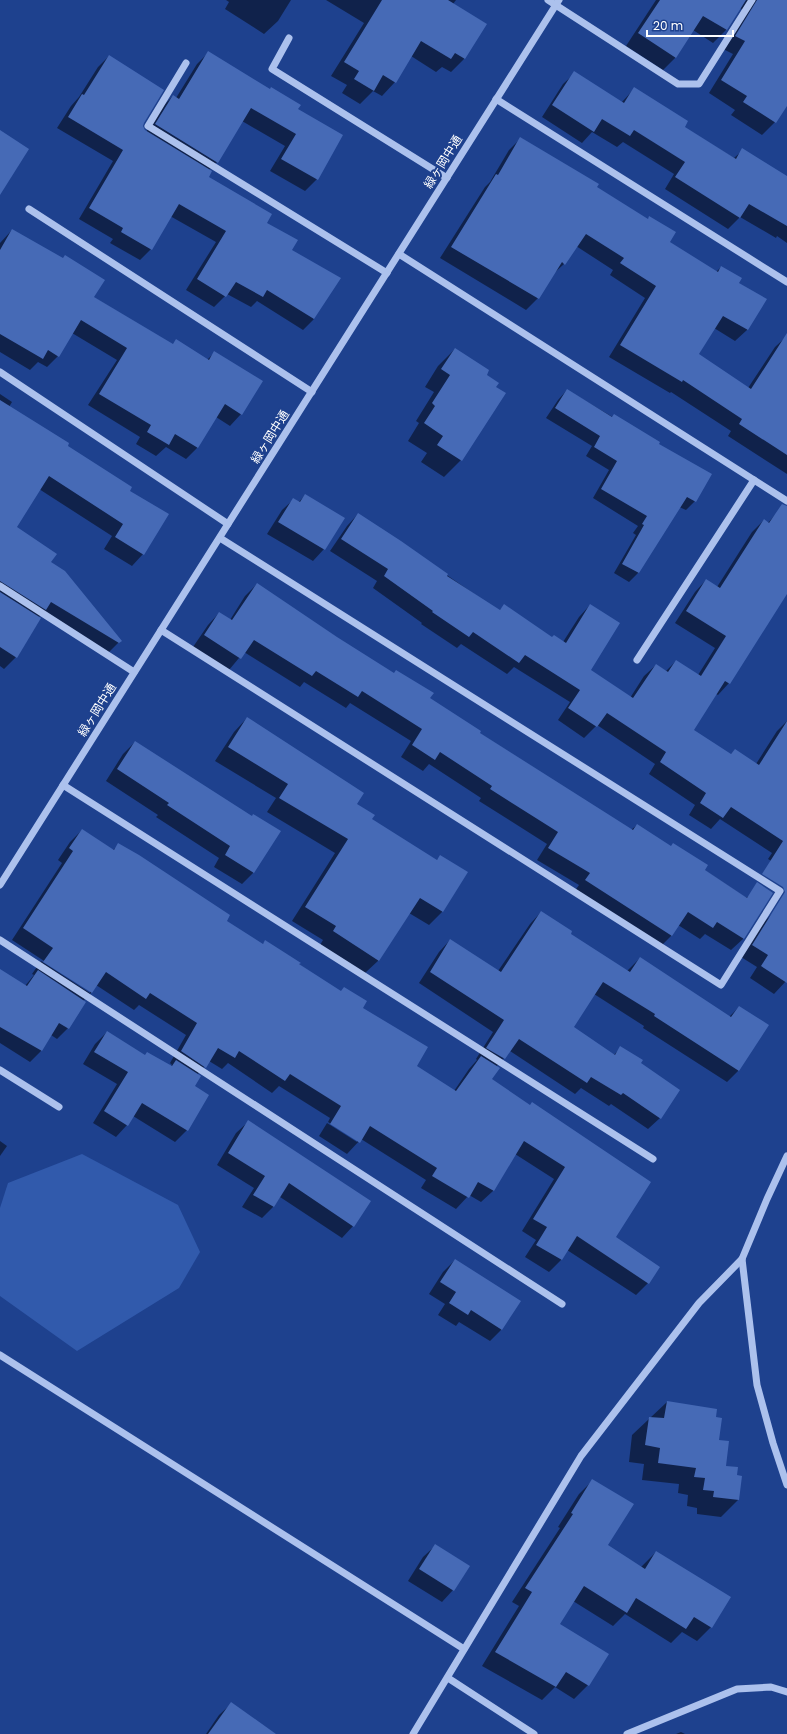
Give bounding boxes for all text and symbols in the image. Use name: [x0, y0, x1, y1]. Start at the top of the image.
scale bar: [647, 12, 733, 38]
text: 20 m: [653, 17, 683, 34]
street label: 緑ヶ岡中通: [419, 132, 466, 192]
street label: 緑ヶ岡中通: [246, 407, 293, 467]
street label: 緑ヶ岡中通: [73, 680, 120, 740]

